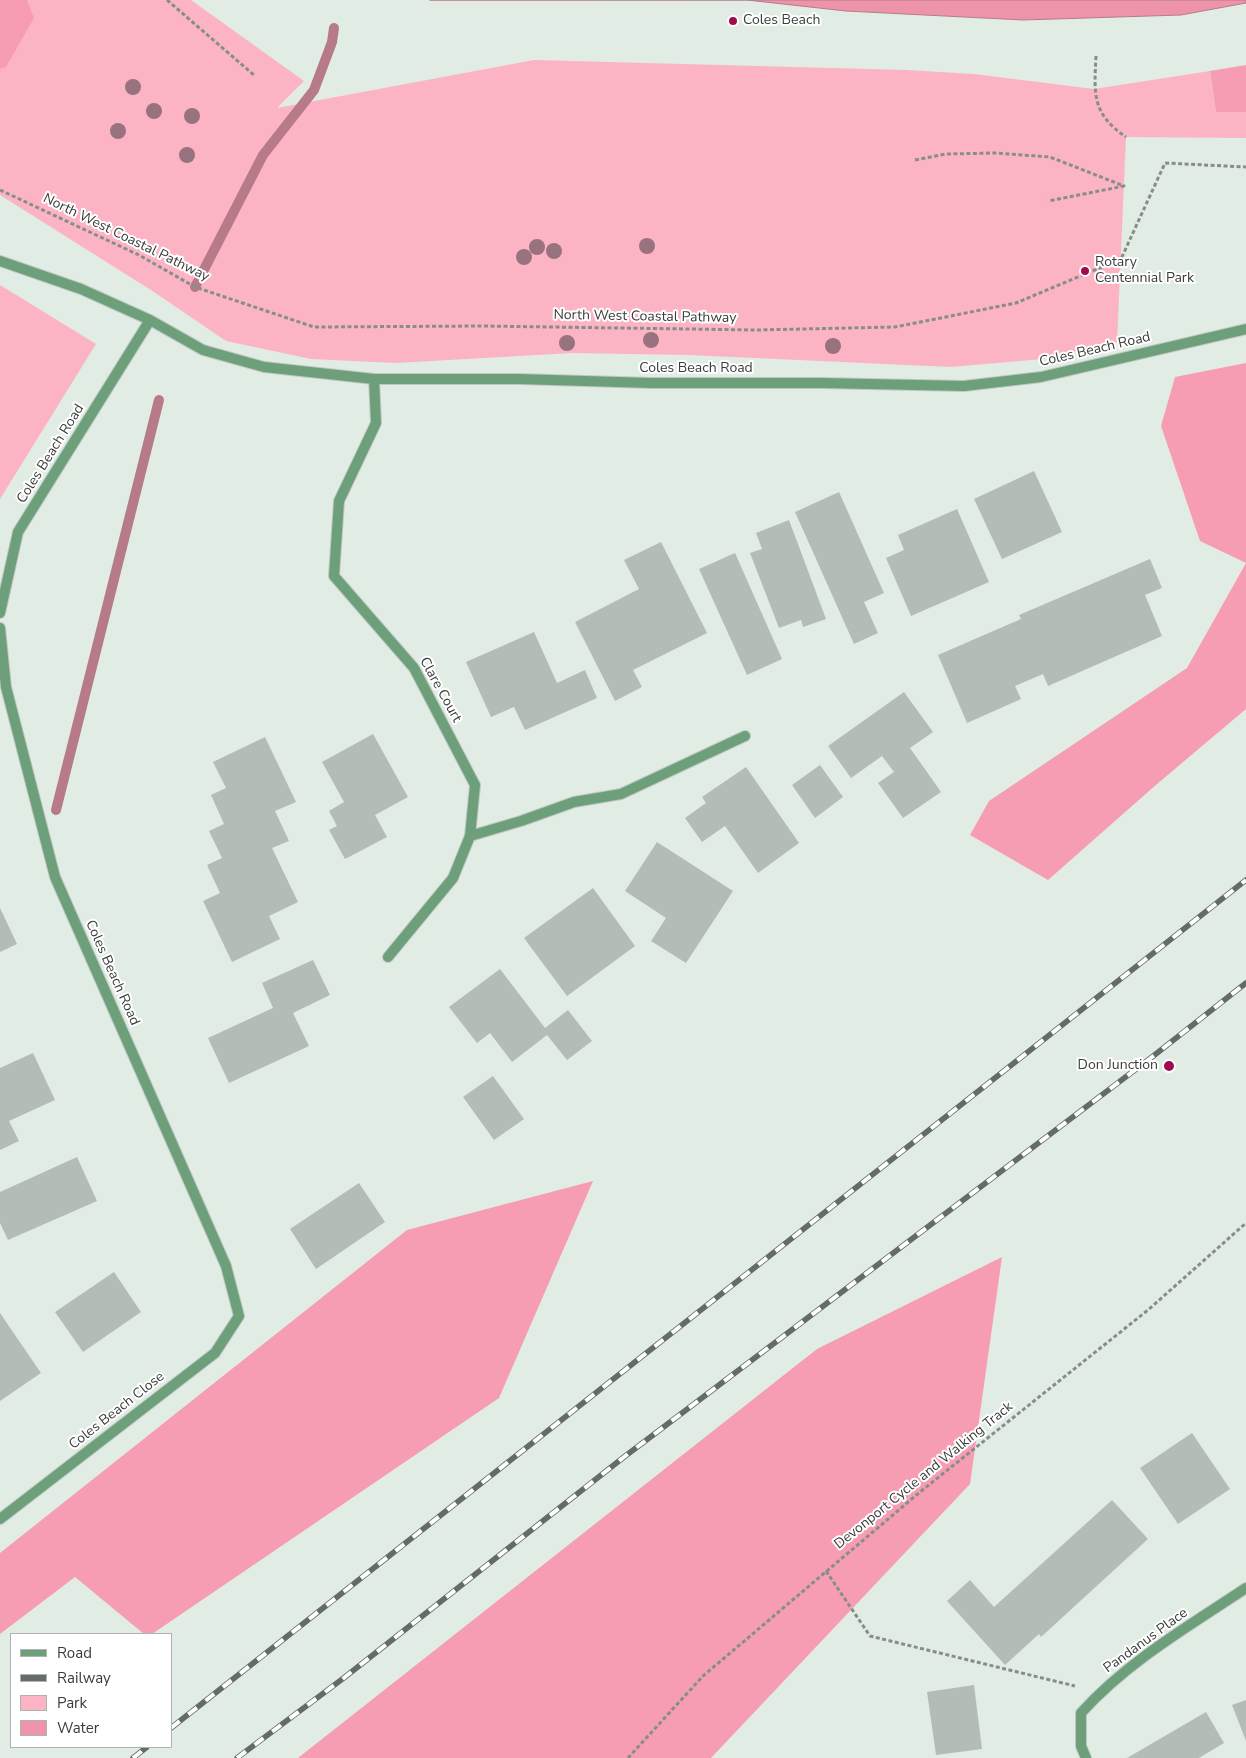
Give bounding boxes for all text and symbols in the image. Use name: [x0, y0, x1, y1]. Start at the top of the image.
place label: Coles Beach: [743, 13, 820, 29]
marker: Coles Beach: [727, 15, 739, 27]
street label: North West Coastal Pathway: [40, 190, 212, 286]
place label: Rotary Centennial Park: [1095, 255, 1194, 288]
marker: Rotary Centennial Park: [1079, 265, 1091, 277]
street label: North West Coastal Pathway: [553, 307, 737, 327]
street label: Coles Beach Road: [1038, 329, 1152, 371]
street label: Coles Beach Road: [639, 361, 753, 377]
street label: Coles Beach Road: [14, 401, 88, 507]
street label: Clare Court: [415, 655, 465, 725]
street label: Coles Beach Road: [81, 918, 143, 1028]
place label: Don Junction: [1078, 1058, 1158, 1074]
marker: Don Junction: [1162, 1059, 1176, 1073]
street label: Coles Beach Close: [66, 1369, 168, 1453]
street label: Devonport Cycle and Walking Track: [831, 1399, 1017, 1553]
street label: Pandanus Place: [1101, 1605, 1191, 1677]
legend: [10, 1633, 172, 1748]
text: Road: [57, 1643, 92, 1663]
text: Railway: [57, 1668, 111, 1688]
text: Park: [57, 1693, 87, 1713]
text: Water: [57, 1718, 99, 1738]

